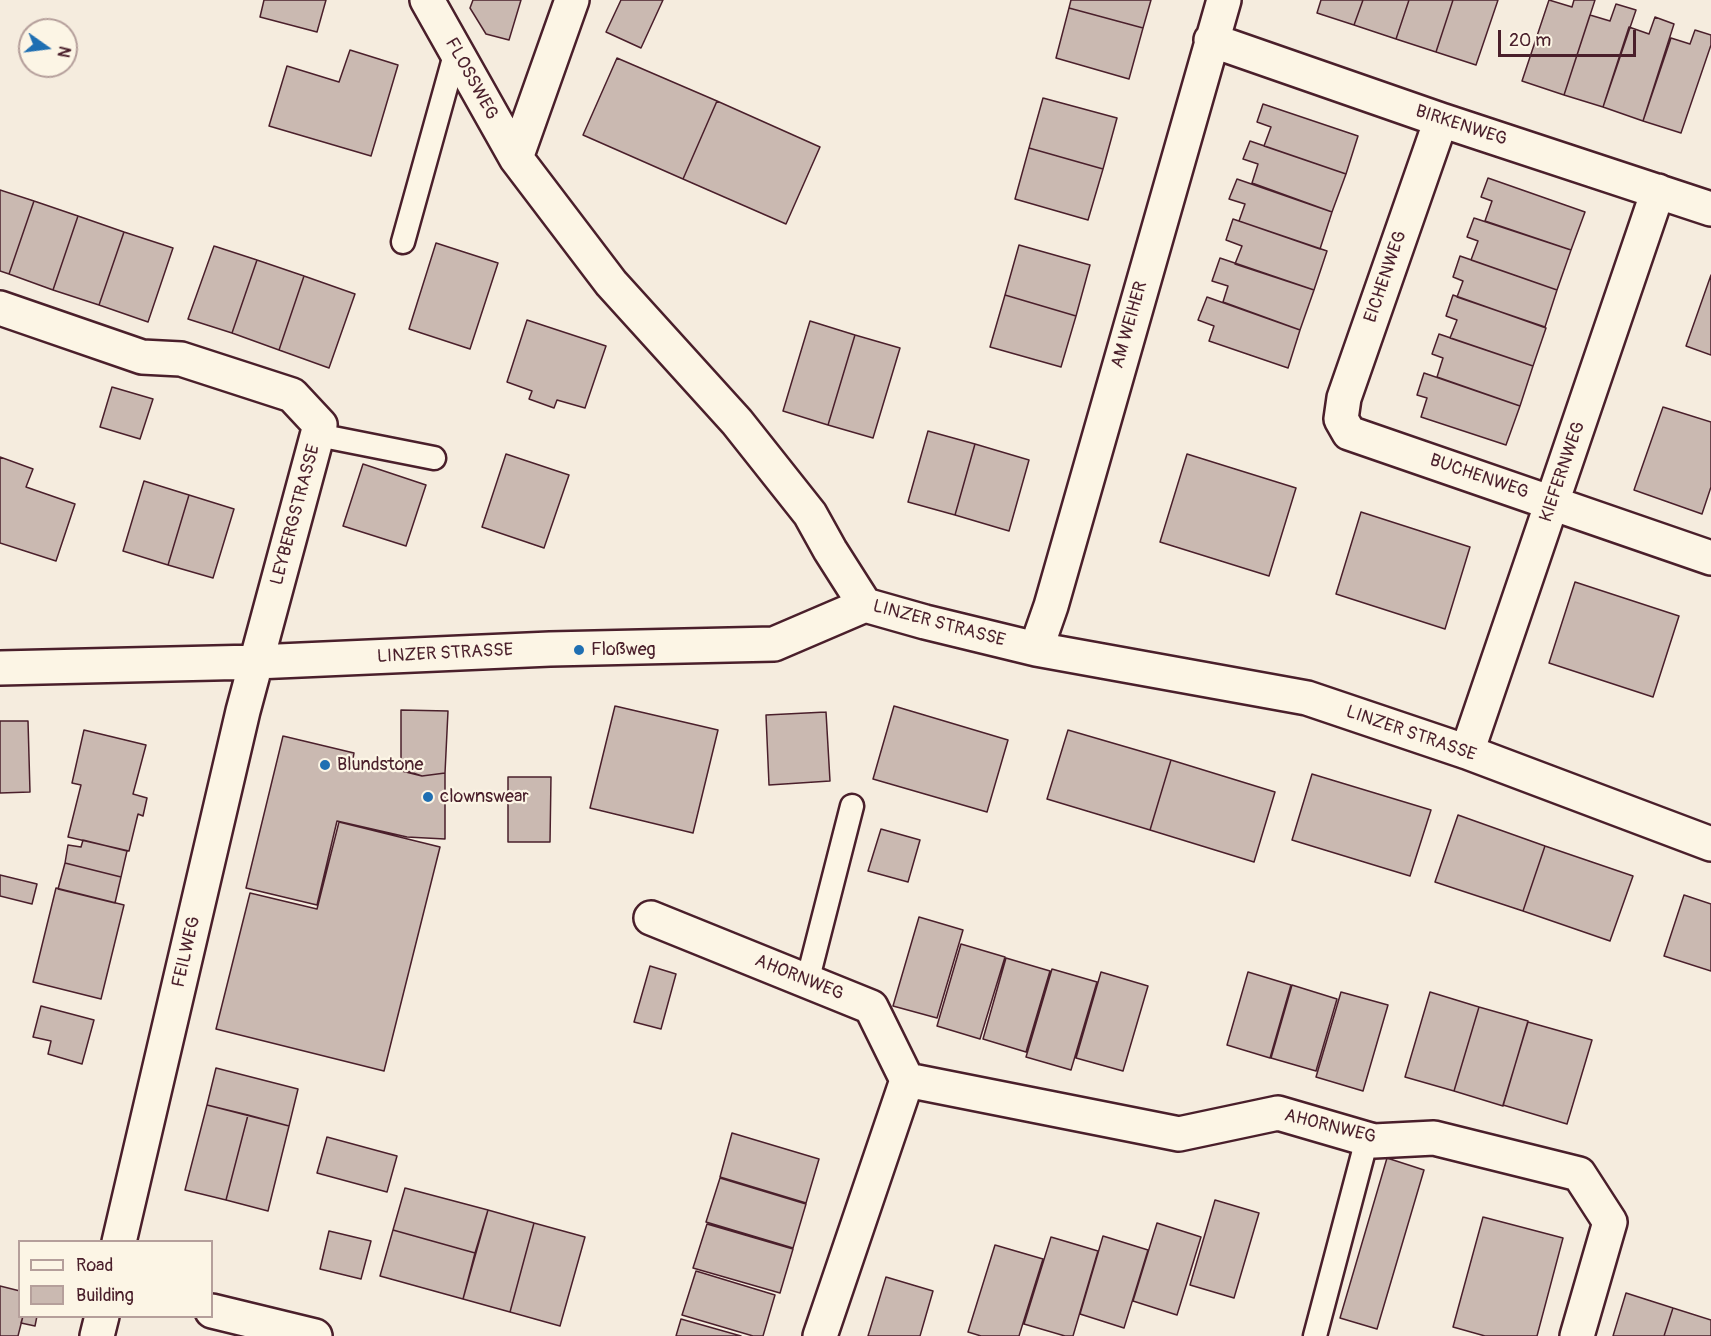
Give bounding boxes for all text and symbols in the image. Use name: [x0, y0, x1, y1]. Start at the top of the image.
north arrow: [18, 18, 78, 78]
scale bar: [1501, 18, 1639, 56]
text: 20 m: [1509, 29, 1551, 52]
street label: FLOSSWEG: [440, 34, 502, 124]
text: N: [53, 44, 75, 60]
street label: BIRKENWEG: [1412, 101, 1510, 151]
street label: EICHENWEG: [1360, 228, 1412, 326]
street label: AM WEIHER: [1107, 279, 1153, 371]
street label: KIEFERNWEG: [1536, 419, 1590, 525]
street label: LEYBERGSTRASSE: [267, 442, 325, 588]
street label: BUCHENWEG: [1427, 450, 1531, 504]
street label: LINZER STRASSE: [870, 596, 1008, 652]
place label: Floßweg: [591, 639, 656, 661]
street label: LINZER STRASSE: [376, 640, 514, 668]
marker: Floßweg: [572, 643, 586, 657]
street label: LINZER STRASSE: [1343, 702, 1479, 766]
place label: Blundstone: [337, 754, 423, 776]
marker: Blundstone: [318, 758, 332, 772]
place label: clownswear: [440, 786, 529, 808]
marker: clownswear: [421, 790, 435, 804]
street label: FEILWEG: [168, 914, 206, 990]
street label: AHORNWEG: [751, 950, 847, 1006]
street label: AHORNWEG: [1282, 1105, 1378, 1149]
legend: [18, 1240, 213, 1318]
text: Road: [76, 1254, 113, 1277]
text: Building: [76, 1284, 134, 1307]

